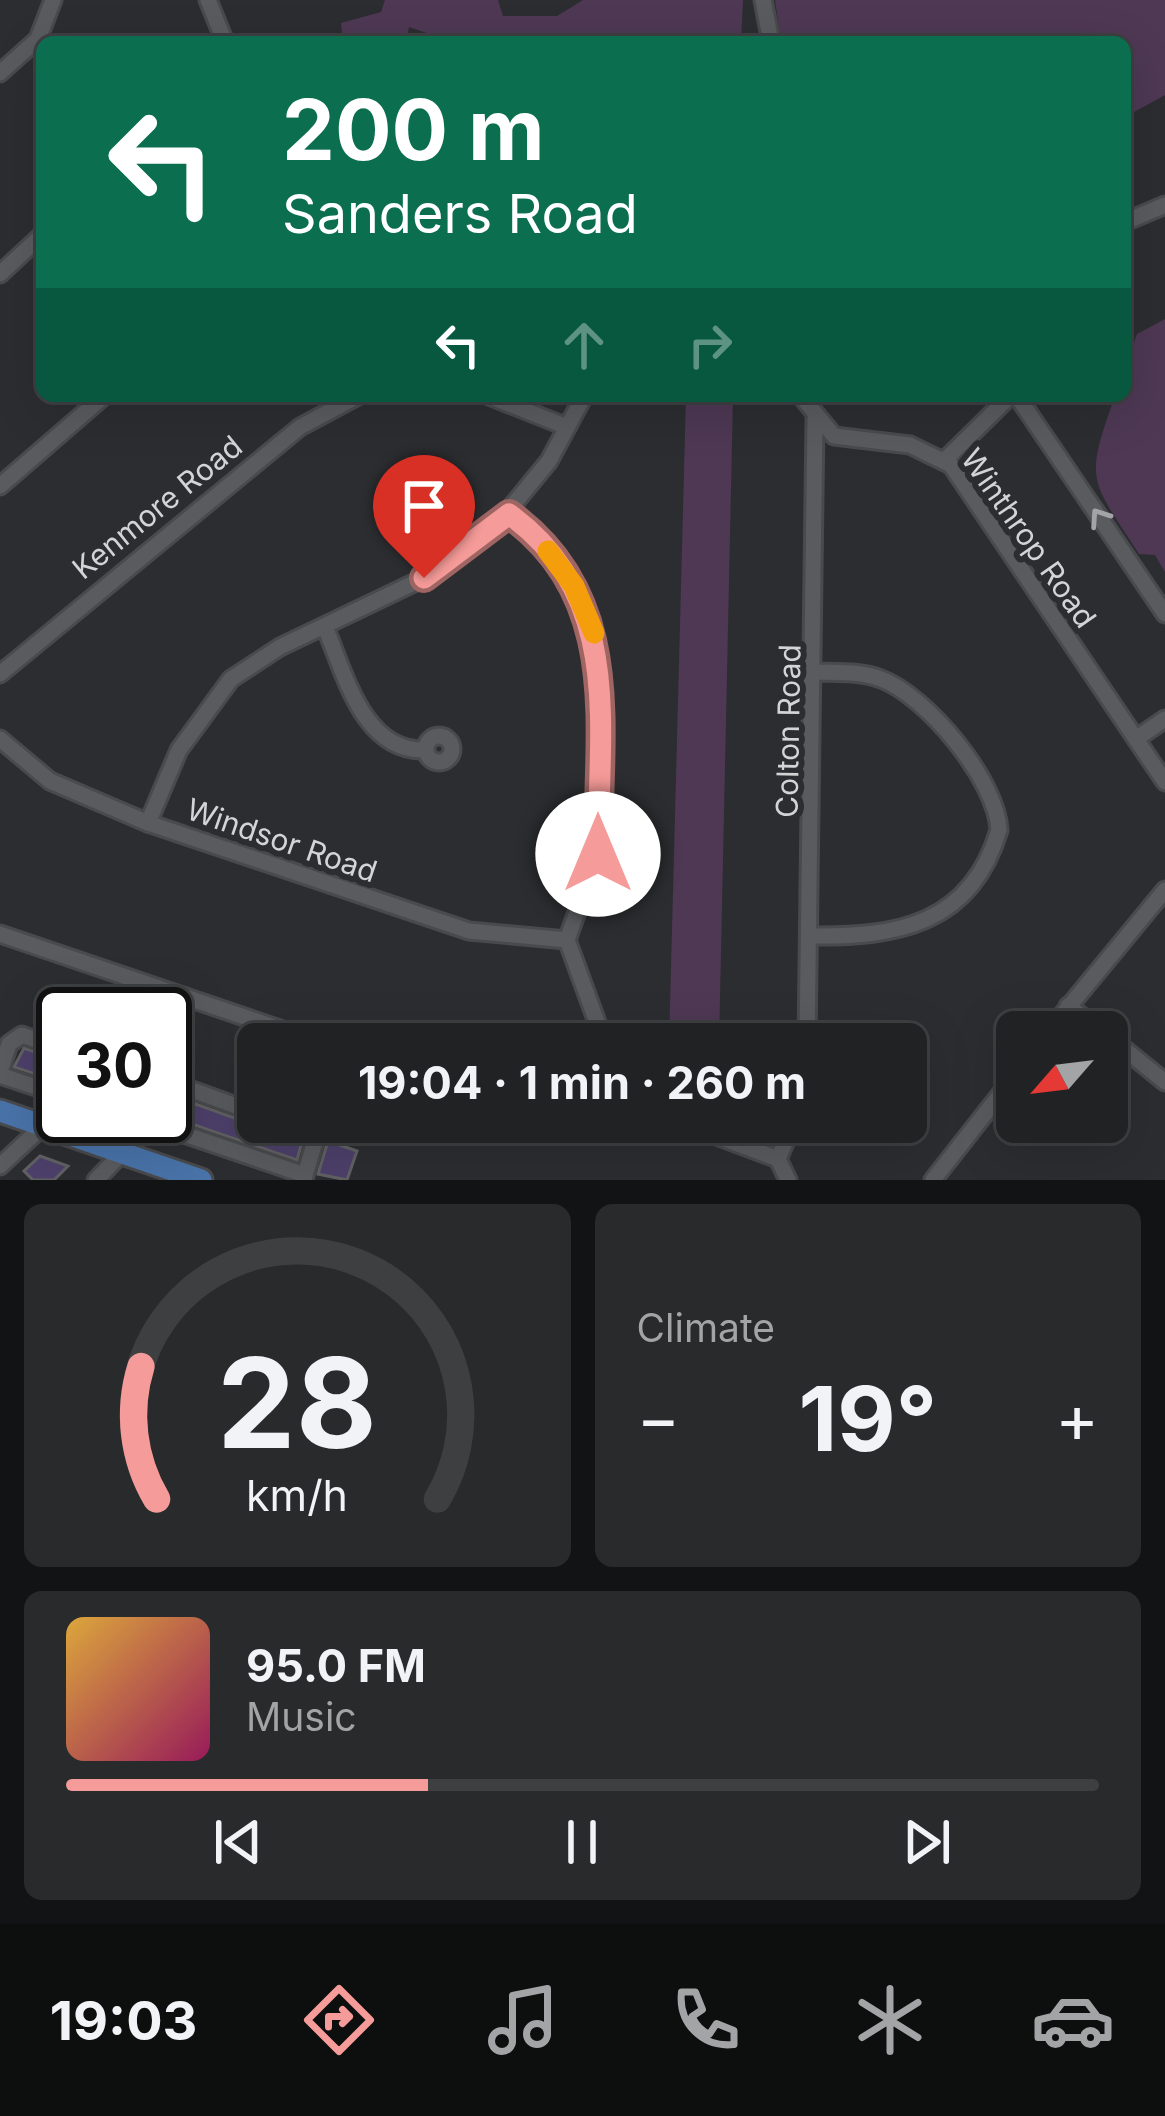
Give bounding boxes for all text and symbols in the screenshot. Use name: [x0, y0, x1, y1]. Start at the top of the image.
text: 200 m: [282, 79, 545, 180]
icon: left: [84, 84, 240, 240]
text: Sanders Road: [282, 181, 638, 246]
icon: left: [425, 312, 491, 378]
icon: ahead: [551, 312, 617, 378]
icon: right: [677, 312, 743, 378]
street label: Kenmore Road: [65, 428, 249, 586]
street label: Winthrop Road: [954, 442, 1104, 634]
pin: [373, 455, 475, 578]
icon: arrive: [391, 473, 457, 539]
one-way arrow: [1092, 509, 1114, 531]
street label: Colton Road: [768, 644, 808, 818]
street label: Windsor Road: [182, 791, 382, 889]
position arrow: [535, 791, 661, 917]
speed limit sign: 30: [36, 987, 192, 1143]
north arrow: [996, 1011, 1128, 1143]
map controls: [996, 1011, 1128, 1143]
text: 19:04 · 1 min · 260 m: [358, 1055, 806, 1110]
text: Climate: [637, 1304, 775, 1351]
text: 28: [217, 1327, 377, 1478]
text: 19°: [798, 1364, 937, 1473]
text: −: [637, 1378, 680, 1458]
text: +: [1055, 1378, 1099, 1458]
text: km/h: [246, 1468, 348, 1520]
text: 95.0 FM: [246, 1638, 426, 1693]
text: Music: [246, 1693, 357, 1740]
icon: previous: [205, 1809, 271, 1875]
icon: pause: [549, 1809, 615, 1875]
icon: next: [894, 1809, 960, 1875]
icon: directions: [297, 1978, 381, 2062]
icon: music: [481, 1978, 565, 2062]
icon: phone: [664, 1978, 748, 2062]
icon: climate: [848, 1978, 932, 2062]
icon: car: [1031, 1978, 1115, 2062]
text: 19:03: [50, 1988, 197, 2053]

